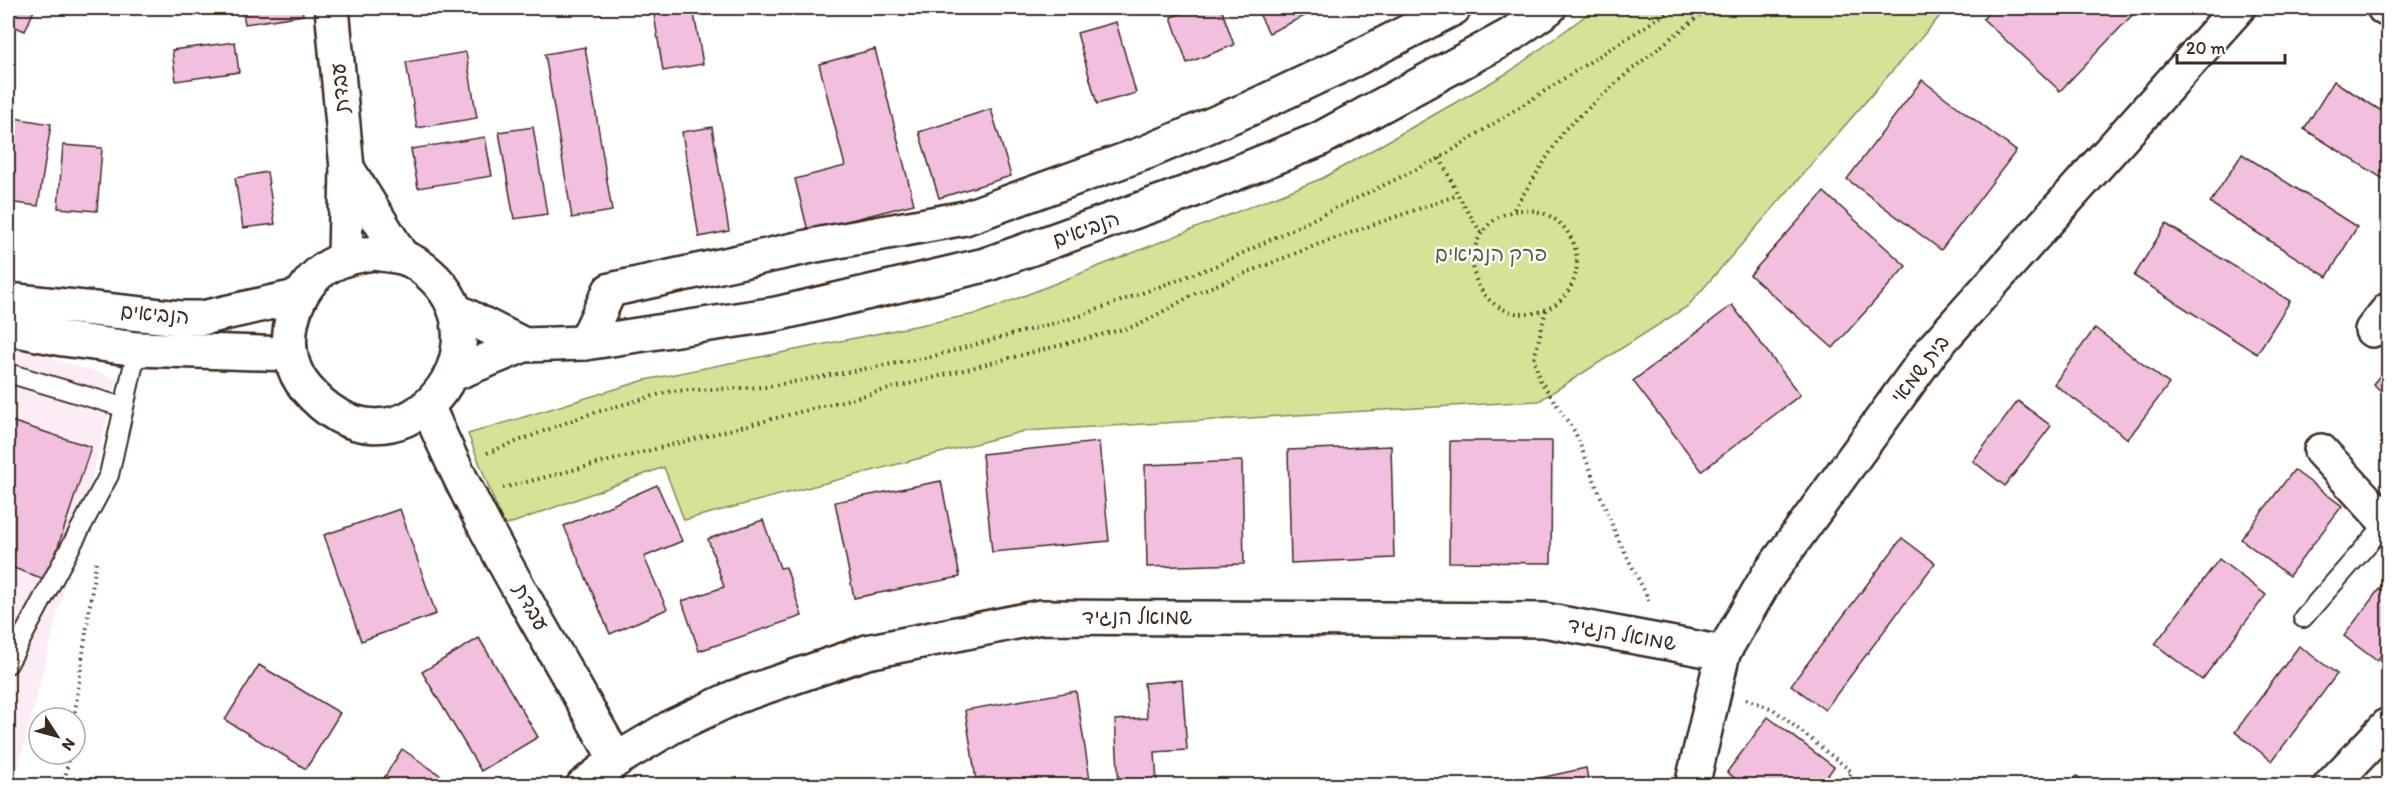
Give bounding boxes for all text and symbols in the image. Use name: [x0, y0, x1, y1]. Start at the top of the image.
scale bar: [2177, 27, 2285, 65]
text: 20 m: [2186, 37, 2226, 59]
street label: עבדת: [325, 62, 354, 115]
street label: הנביאים: [1049, 205, 1123, 252]
park label: פרק הנביאים: [1435, 241, 1547, 267]
street label: הנביאים: [119, 298, 191, 329]
street label: בית שמאי: [1885, 330, 1954, 408]
street label: עבדת: [508, 578, 554, 635]
street label: שמואל הנגיד: [1082, 604, 1192, 629]
street label: שמואל הנגיד: [1566, 612, 1679, 655]
north arrow: [27, 706, 87, 766]
text: N: [58, 735, 80, 754]

